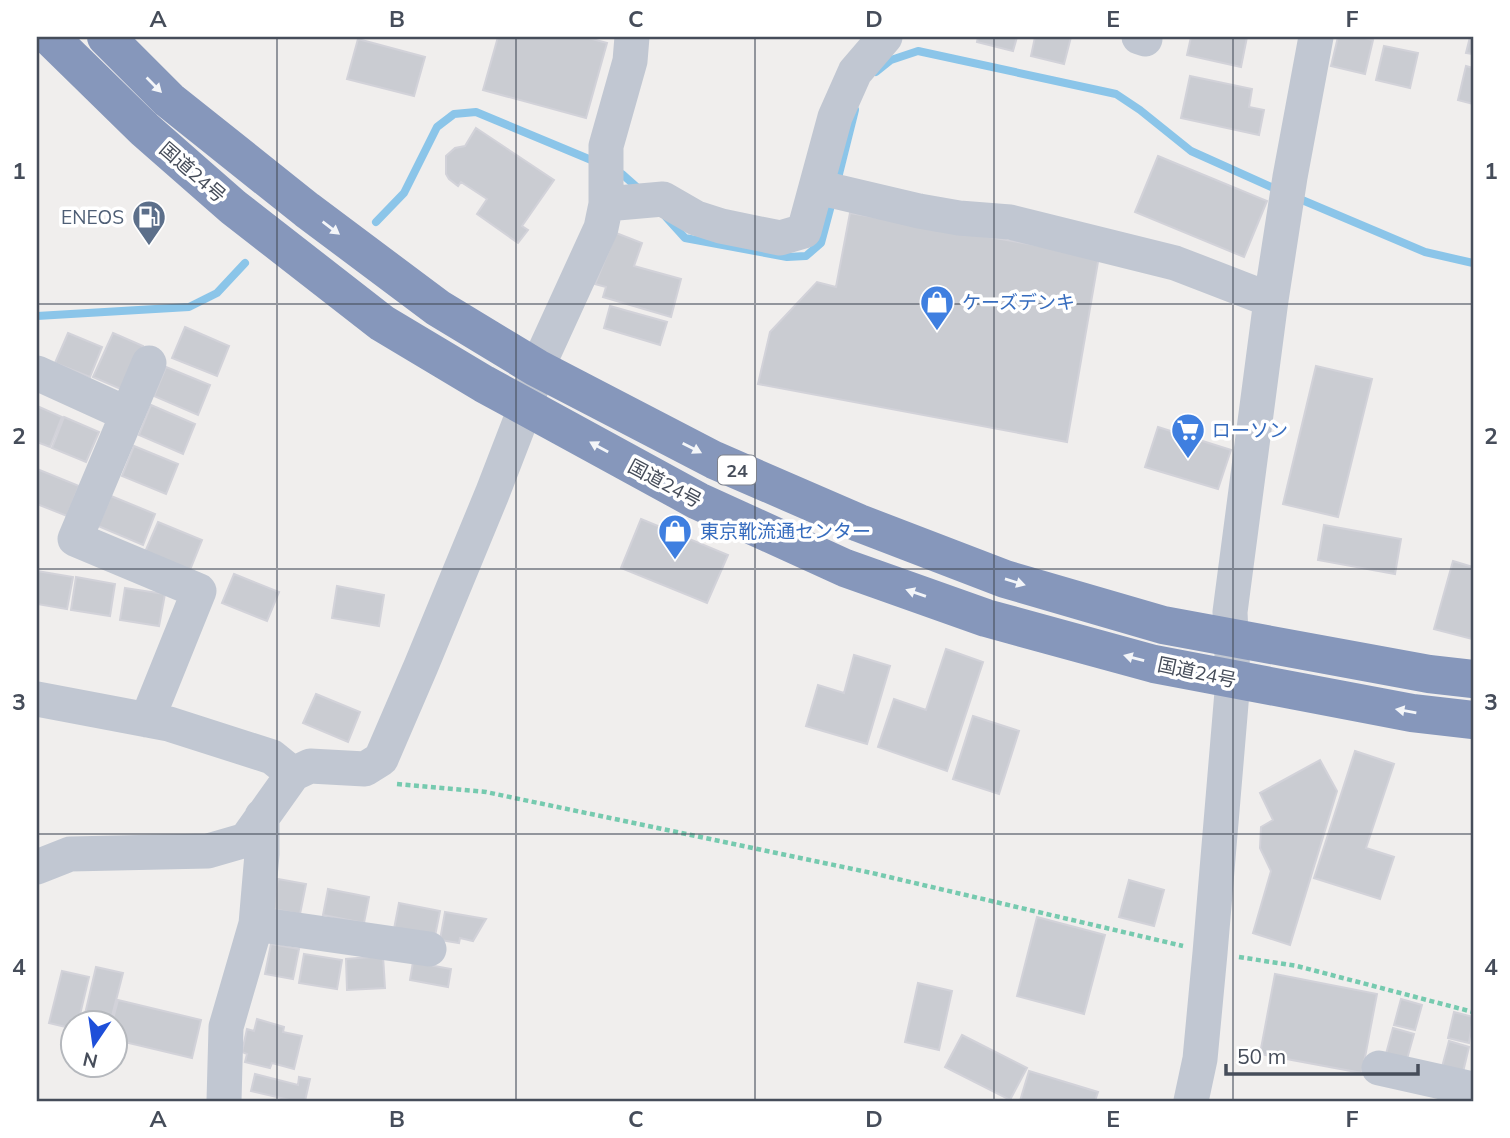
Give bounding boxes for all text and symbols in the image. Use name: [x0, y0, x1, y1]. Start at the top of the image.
text: A: [149, 4, 167, 33]
text: B: [389, 4, 405, 33]
text: C: [628, 4, 644, 33]
text: D: [865, 4, 883, 33]
text: E: [1106, 4, 1120, 33]
text: F: [1345, 4, 1359, 33]
one-way arrow: [146, 76, 162, 93]
street label: 国道24号: [155, 137, 231, 207]
text: 1: [12, 156, 26, 185]
text: 1: [1484, 156, 1498, 185]
fuel station icon: ENEOS: [130, 198, 168, 247]
place label: ENEOS: [61, 205, 124, 229]
one-way arrow: [322, 221, 340, 235]
shop icon: ケーズデンキ: [918, 283, 956, 332]
place label: ケーズデンキ: [962, 290, 1075, 314]
supermarket icon: ローソン: [1169, 411, 1207, 460]
place label: ローソン: [1212, 418, 1288, 442]
text: 2: [12, 421, 26, 450]
text: 2: [1484, 421, 1498, 450]
one-way arrow: [589, 441, 609, 453]
one-way arrow: [682, 442, 701, 454]
street label: 国道24号: [624, 454, 706, 512]
road number: 24: [718, 456, 756, 484]
shop icon: 東京靴流通センター: [656, 512, 694, 561]
place label: 東京靴流通センター: [700, 519, 871, 543]
one-way arrow: [1004, 577, 1025, 587]
one-way arrow: [906, 587, 927, 598]
street label: 国道24号: [1155, 652, 1239, 692]
one-way arrow: [1123, 653, 1144, 663]
text: 3: [12, 687, 26, 716]
text: 3: [1484, 687, 1498, 716]
one-way arrow: [1394, 705, 1416, 716]
text: 4: [12, 952, 26, 981]
text: 4: [1484, 952, 1498, 981]
north arrow: [60, 1009, 130, 1078]
scale bar: [1226, 1033, 1419, 1077]
text: 50 m: [1237, 1043, 1286, 1069]
text: N: [80, 1047, 100, 1074]
text: A: [149, 1104, 167, 1133]
text: B: [389, 1104, 405, 1133]
text: C: [628, 1104, 644, 1133]
text: D: [865, 1104, 883, 1133]
text: E: [1106, 1104, 1120, 1133]
text: F: [1345, 1104, 1359, 1133]

